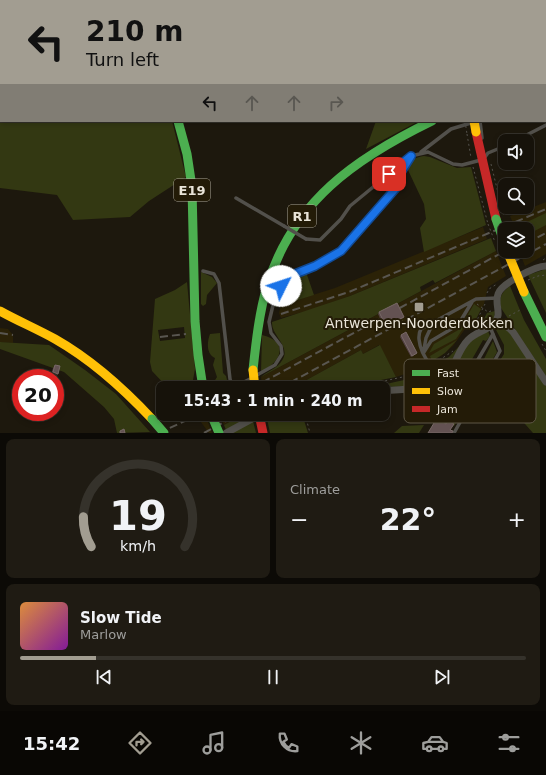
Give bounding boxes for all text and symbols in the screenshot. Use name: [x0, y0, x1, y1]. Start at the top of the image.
text: 210 m: [86, 15, 183, 48]
icon: left: [20, 16, 72, 68]
text: Turn left: [86, 49, 159, 70]
icon: left: [199, 92, 221, 114]
icon: ahead: [241, 92, 263, 114]
icon: ahead: [283, 92, 305, 114]
icon: right: [325, 92, 347, 114]
map controls: [498, 134, 534, 258]
button: sound: [498, 134, 534, 170]
pin: [372, 157, 406, 191]
icon: arrive: [378, 163, 400, 185]
button: search: [498, 178, 534, 214]
road number: E19: [174, 179, 210, 201]
road number: R1: [288, 205, 316, 227]
button: layers: [498, 222, 534, 258]
position arrow: [260, 265, 302, 307]
marker: Antwerpen-Noorderdokken: [413, 301, 425, 313]
place label: Antwerpen-Noorderdokken: [325, 315, 513, 331]
legend: [404, 359, 536, 423]
text: Fast: [437, 367, 460, 380]
speed limit sign: 20: [12, 369, 64, 421]
text: Slow: [437, 385, 463, 398]
text: 15:43 · 1 min · 240 m: [183, 392, 363, 410]
text: Jam: [436, 403, 458, 416]
text: Climate: [290, 482, 340, 497]
text: 19: [109, 490, 167, 539]
text: 22°: [380, 502, 436, 537]
text: −: [290, 507, 308, 532]
text: +: [508, 507, 526, 532]
text: km/h: [120, 537, 156, 553]
text: Slow Tide: [80, 609, 162, 627]
text: Marlow: [80, 627, 127, 642]
icon: previous: [93, 666, 115, 688]
icon: pause: [262, 666, 284, 688]
icon: next: [431, 666, 453, 688]
icon: directions: [126, 729, 154, 757]
icon: music: [200, 729, 228, 757]
icon: phone: [274, 729, 302, 757]
icon: climate: [347, 729, 375, 757]
icon: car: [421, 729, 449, 757]
icon: filters: [495, 729, 523, 757]
text: 15:42: [23, 733, 80, 754]

